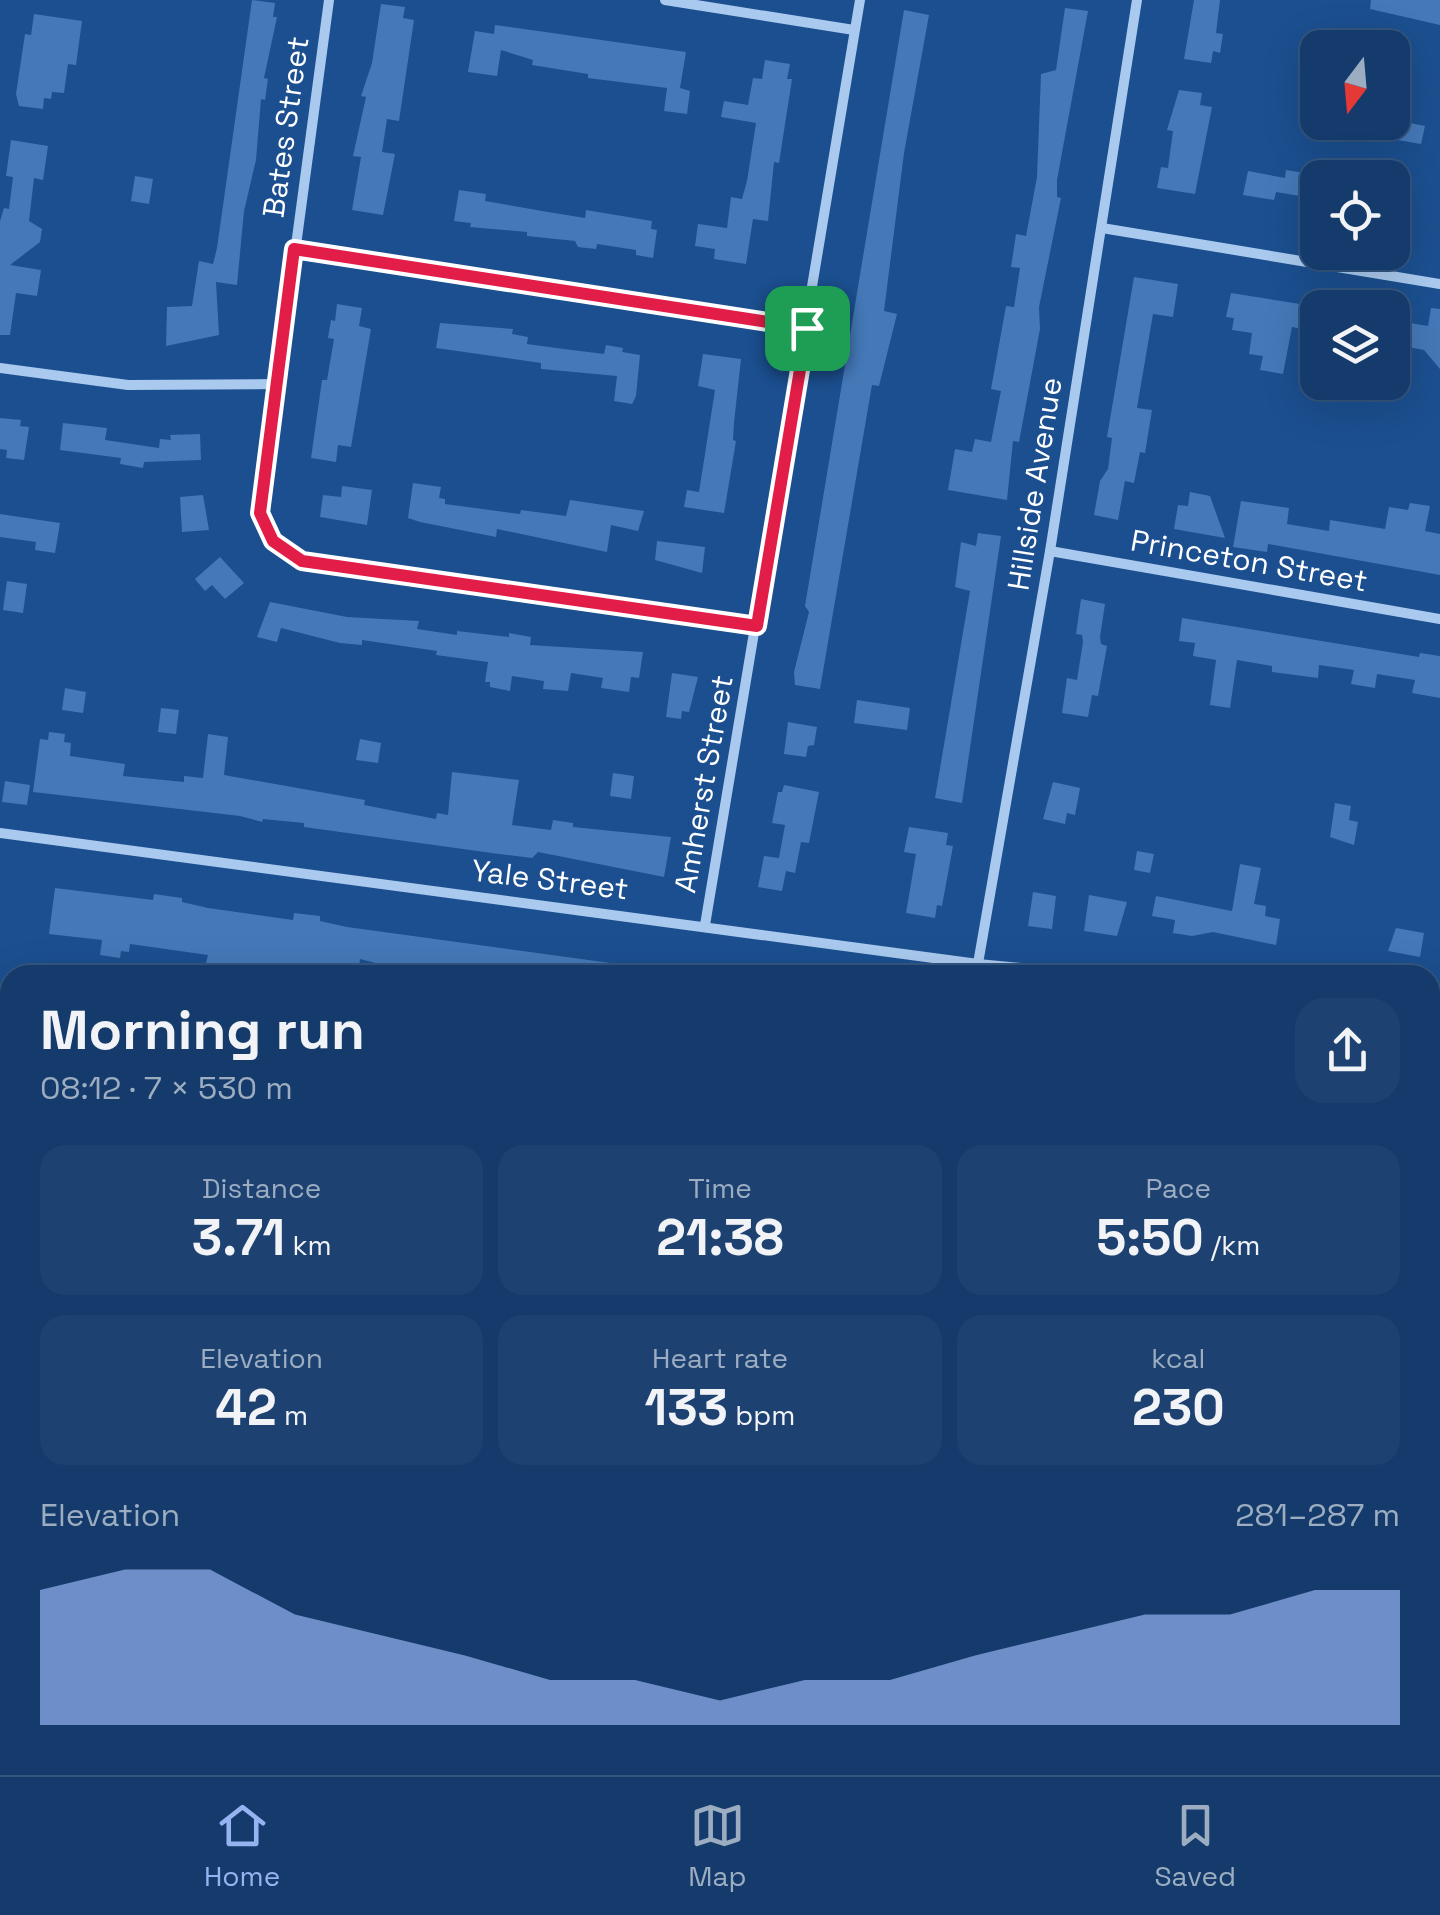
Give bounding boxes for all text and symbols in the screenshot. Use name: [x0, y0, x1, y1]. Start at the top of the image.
north arrow: [1300, 30, 1410, 140]
map controls: [1300, 30, 1410, 400]
street label: Bates Street: [254, 34, 318, 220]
button: locate: [1300, 160, 1410, 270]
pin: [765, 286, 850, 371]
button: layers: [1300, 290, 1410, 400]
icon: arrive: [780, 301, 835, 356]
street label: Hillside Avenue: [998, 375, 1071, 593]
street label: Princeton Street: [1128, 520, 1371, 601]
street label: Amherst Street: [665, 672, 742, 896]
street label: Yale Street: [469, 851, 631, 908]
text: Morning run: [40, 995, 365, 1065]
button: share: [1295, 998, 1400, 1103]
text: 08:12 · 7 × 530 m: [40, 1068, 293, 1108]
text: Distance: [202, 1170, 321, 1206]
text: Time: [688, 1170, 752, 1206]
text: Pace: [1146, 1170, 1211, 1206]
text: 3.71: [192, 1206, 285, 1270]
text: 21:38: [656, 1206, 784, 1270]
text: 5:50: [1096, 1206, 1204, 1270]
text: km: [285, 1227, 332, 1263]
text: /km: [1204, 1227, 1260, 1263]
text: Elevation: [200, 1340, 323, 1376]
text: Heart rate: [652, 1340, 788, 1376]
text: kcal: [1151, 1340, 1205, 1376]
text: 42: [215, 1376, 277, 1440]
text: 133: [645, 1376, 728, 1440]
text: 230: [1132, 1376, 1225, 1440]
text: m: [277, 1397, 308, 1433]
text: bpm: [728, 1397, 795, 1433]
text: Elevation: [40, 1495, 180, 1535]
text: 281–287 m: [1235, 1495, 1400, 1535]
tab: Home: [204, 1798, 280, 1894]
tab: Map: [688, 1798, 747, 1894]
tab: Saved: [1154, 1798, 1236, 1894]

